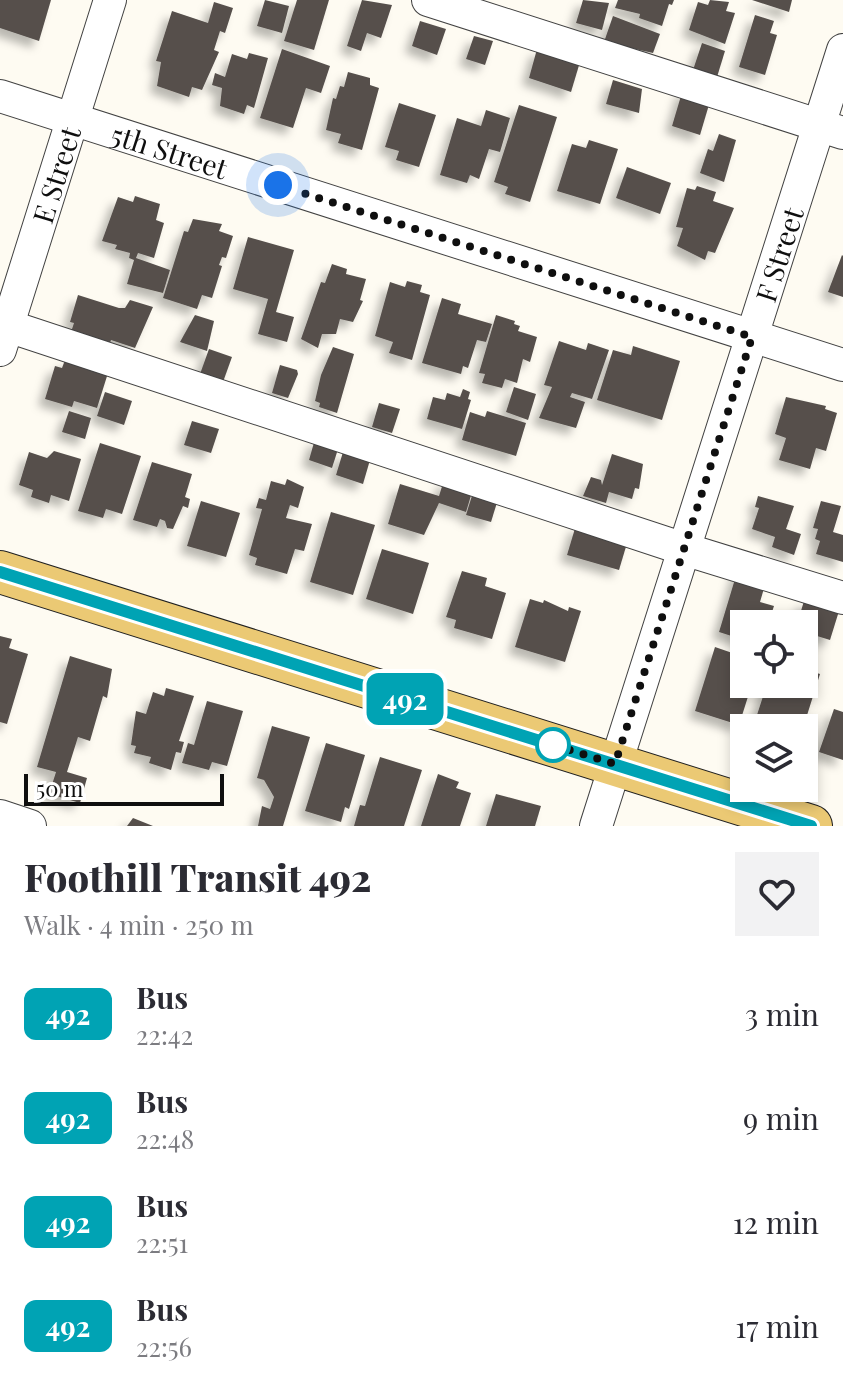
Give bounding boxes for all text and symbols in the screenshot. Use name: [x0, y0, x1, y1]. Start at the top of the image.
street label: 5th Street: [107, 114, 233, 186]
street label: E Street: [23, 121, 88, 227]
your location: [258, 165, 298, 205]
street label: F Street: [746, 201, 811, 306]
map controls: [730, 610, 818, 802]
button: locate: [730, 610, 818, 698]
line badge: 492: [359, 673, 451, 725]
text: 492: [383, 680, 427, 717]
button: layers: [730, 714, 818, 802]
unlabelled marker: [536, 728, 570, 762]
scale bar: [24, 770, 224, 806]
text: 50 m: [36, 773, 83, 803]
text: Foothill Transit 492: [24, 851, 371, 902]
button: heart: [735, 852, 819, 936]
text: Walk · 4 min · 250 m: [24, 907, 254, 942]
text: Bus: [136, 977, 188, 1017]
text: 3 min: [745, 994, 819, 1034]
text: 492: [46, 995, 90, 1032]
text: 22:42: [136, 1017, 193, 1052]
text: Bus: [136, 1081, 188, 1121]
text: 9 min: [743, 1098, 819, 1138]
text: 492: [46, 1099, 90, 1136]
text: 22:48: [136, 1121, 194, 1156]
text: Bus: [136, 1185, 188, 1225]
text: 12 min: [733, 1202, 819, 1242]
text: 492: [46, 1203, 90, 1240]
text: 22:51: [136, 1225, 188, 1260]
text: Bus: [136, 1289, 188, 1329]
text: 17 min: [735, 1306, 819, 1346]
text: 492: [46, 1307, 90, 1344]
text: 22:56: [136, 1329, 192, 1364]

